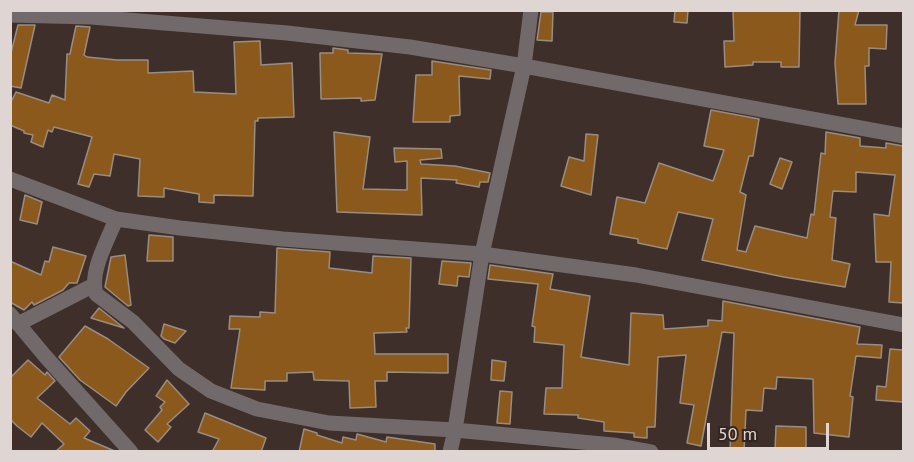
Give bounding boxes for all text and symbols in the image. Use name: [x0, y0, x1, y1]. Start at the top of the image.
scale bar: [710, 411, 832, 449]
text: 50 m: [718, 422, 757, 445]

